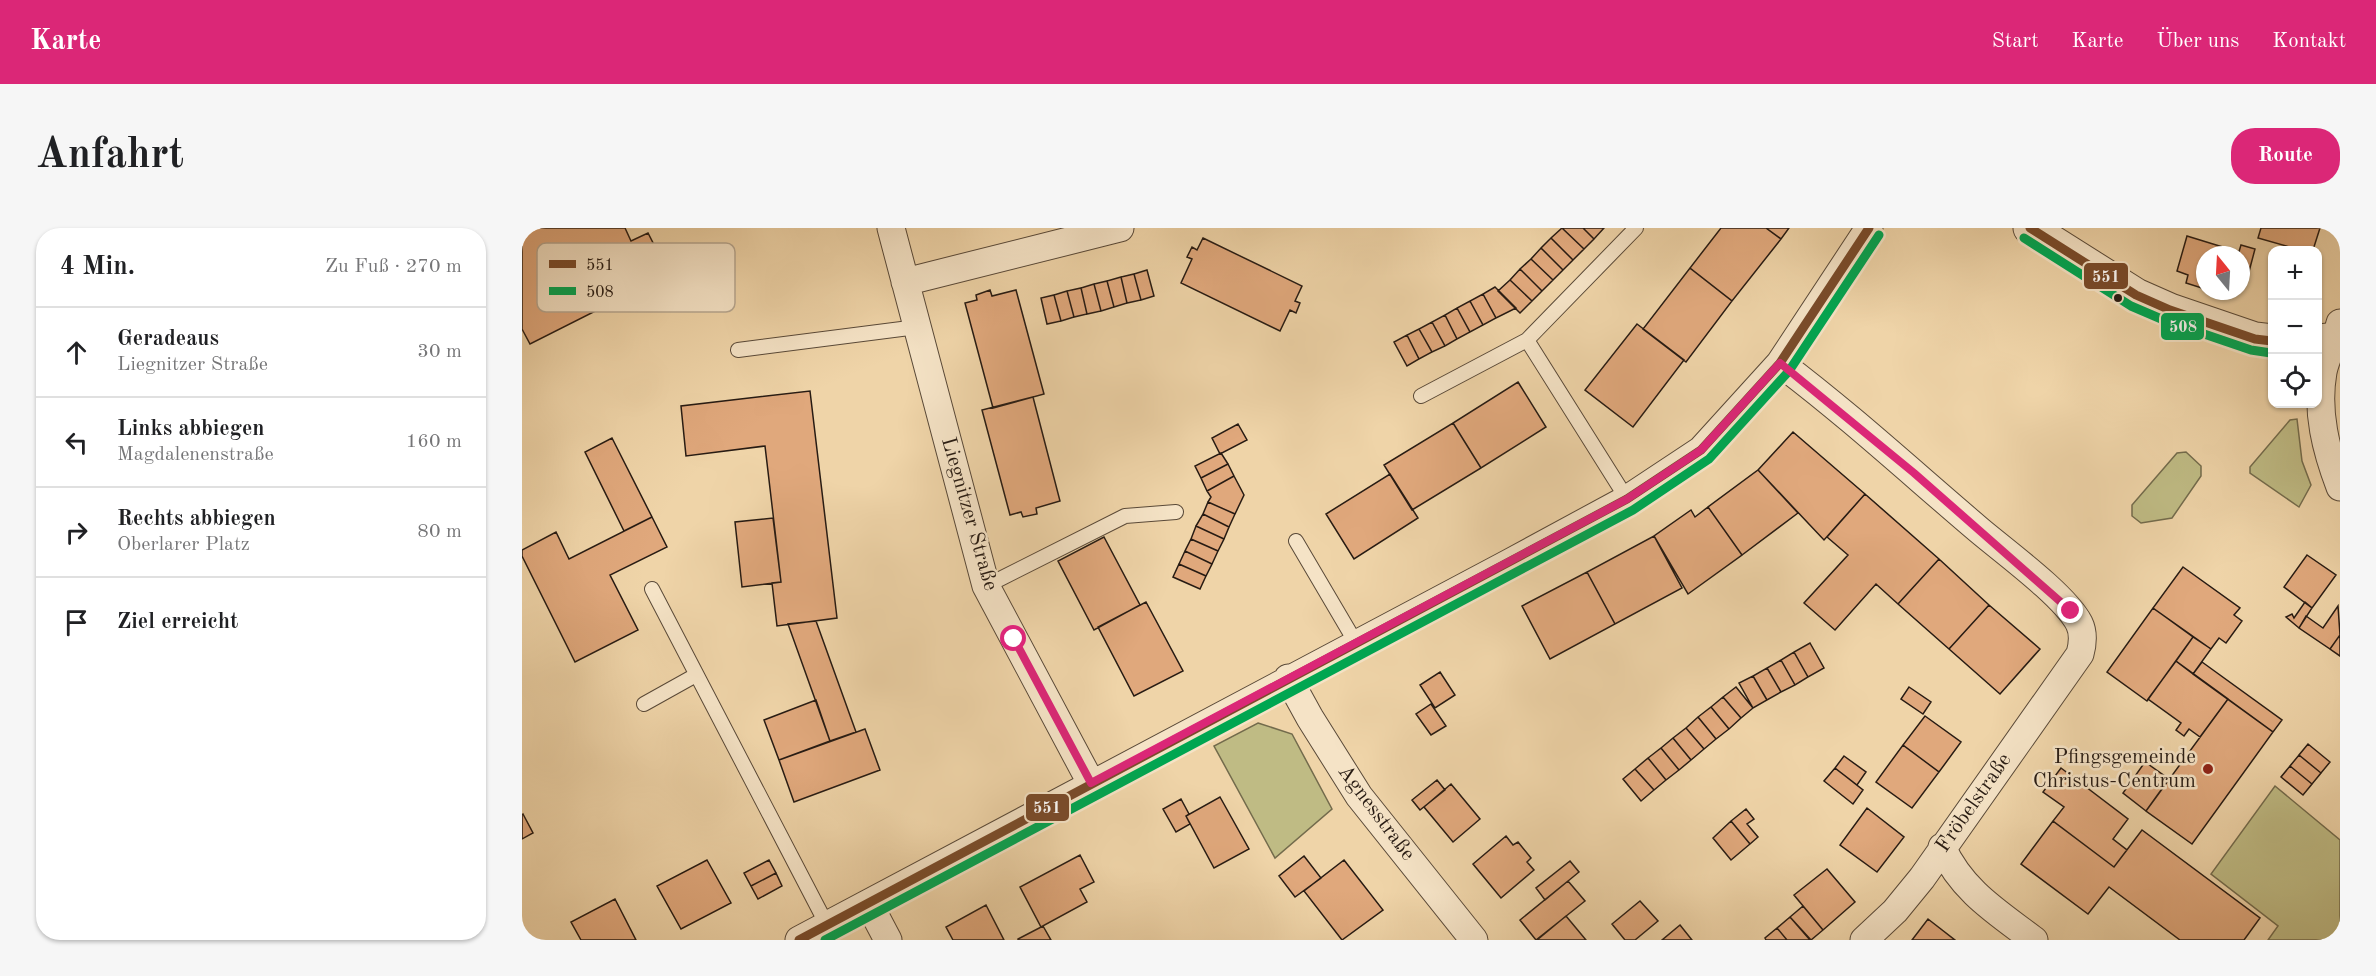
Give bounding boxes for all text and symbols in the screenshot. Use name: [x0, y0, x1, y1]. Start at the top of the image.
text: Karte: [30, 28, 101, 56]
text: Start: [1992, 31, 2039, 52]
text: Karte: [2072, 31, 2123, 52]
text: Über uns: [2156, 31, 2239, 52]
text: Kontakt: [2272, 31, 2346, 52]
button: Route: [2231, 128, 2340, 184]
text: Anfahrt: [36, 135, 184, 177]
legend: [537, 243, 735, 312]
north arrow: [2196, 246, 2250, 300]
map controls: [2268, 246, 2322, 408]
button: +: [2268, 246, 2322, 300]
text: 4 Min.: [60, 254, 135, 280]
text: Zu Fuß · 270 m: [325, 257, 462, 277]
text: 551: [586, 258, 614, 274]
line badge: 551: [2083, 262, 2129, 290]
text: 551: [2092, 270, 2120, 286]
text: 508: [586, 285, 614, 301]
unlabelled marker: [2112, 292, 2124, 304]
button: −: [2268, 300, 2322, 354]
line badge: 508: [2160, 312, 2205, 341]
text: 508: [2169, 320, 2197, 336]
text: Geradeaus: [117, 328, 219, 350]
icon: ahead: [60, 336, 93, 369]
text: 30 m: [417, 342, 462, 362]
button: locate: [2268, 354, 2322, 408]
text: Liegnitzer Straße: [117, 355, 268, 375]
text: Links abbiegen: [117, 418, 265, 440]
icon: left: [60, 426, 93, 459]
text: 160 m: [406, 432, 462, 452]
street label: Liegnitzer Straße: [937, 435, 1001, 593]
text: Magdalenenstraße: [117, 445, 274, 465]
text: Rechts abbiegen: [117, 508, 276, 530]
icon: right: [60, 516, 93, 549]
text: 80 m: [417, 522, 462, 542]
text: Oberlarer Platz: [117, 535, 250, 555]
route end: [2057, 597, 2083, 623]
icon: arrive: [60, 606, 93, 639]
text: Ziel erreicht: [117, 611, 238, 633]
route start: [1000, 625, 1026, 651]
place label: Pfingsgemeinde Christus-Centrum: [2033, 747, 2196, 792]
street label: Fröbelstraße: [1932, 750, 2016, 856]
street label: Agnesstraße: [1333, 761, 1419, 865]
marker: Pfingsgemeinde Christus-Centrum: [2201, 762, 2215, 776]
line badge: 551: [1025, 793, 1070, 822]
text: 551: [1033, 801, 1061, 817]

